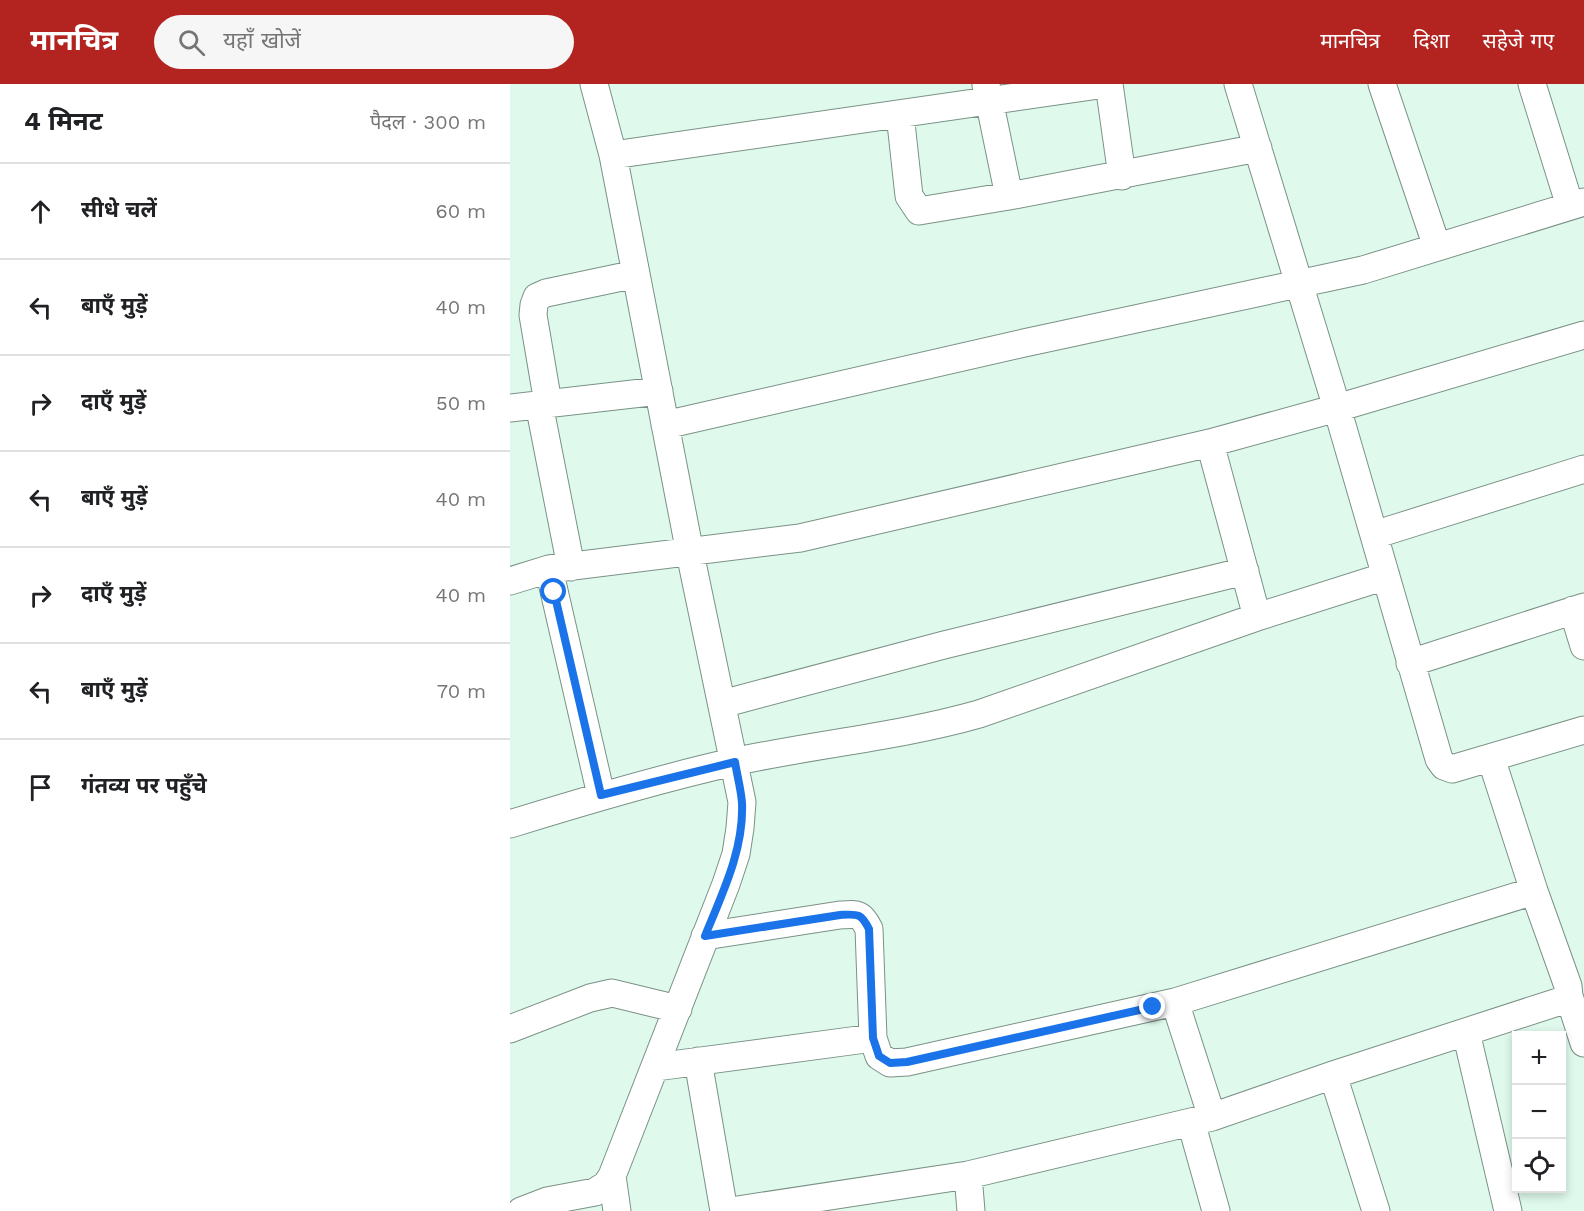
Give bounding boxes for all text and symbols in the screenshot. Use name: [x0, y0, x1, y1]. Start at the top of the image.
search box: [154, 15, 574, 69]
text: मानचित्र: [30, 24, 118, 57]
icon: search: [175, 26, 208, 59]
text: यहाँ खोजें: [223, 28, 301, 53]
text: मानचित्र: [1320, 28, 1380, 53]
text: दिशा: [1413, 28, 1449, 53]
text: सहेजे गए: [1482, 28, 1554, 53]
text: 4 मिनट: [24, 106, 103, 136]
text: पैदल · 300 m: [370, 110, 486, 134]
icon: ahead: [24, 195, 57, 228]
text: सीधे चलें: [81, 197, 157, 222]
text: 60 m: [436, 199, 486, 223]
icon: left: [24, 291, 57, 324]
text: बाएँ मुड़ें: [81, 293, 148, 318]
text: 40 m: [435, 295, 486, 319]
icon: right: [24, 387, 57, 420]
text: दाएँ मुड़ें: [81, 389, 146, 414]
text: 50 m: [436, 391, 486, 415]
icon: left: [24, 483, 57, 516]
text: बाएँ मुड़ें: [81, 485, 148, 510]
text: 40 m: [435, 487, 486, 511]
route start: [540, 578, 566, 604]
icon: right: [24, 579, 57, 612]
text: दाएँ मुड़ें: [81, 581, 146, 606]
text: 40 m: [435, 583, 486, 607]
icon: left: [24, 675, 57, 708]
text: बाएँ मुड़ें: [81, 677, 148, 702]
text: 70 m: [437, 679, 486, 703]
icon: arrive: [24, 771, 57, 804]
text: गंतव्य पर पहुँचे: [81, 773, 207, 798]
route end: [1139, 993, 1165, 1019]
map controls: [1512, 1031, 1566, 1193]
button: +: [1512, 1031, 1566, 1085]
button: −: [1512, 1085, 1566, 1139]
button: locate: [1512, 1139, 1566, 1193]

